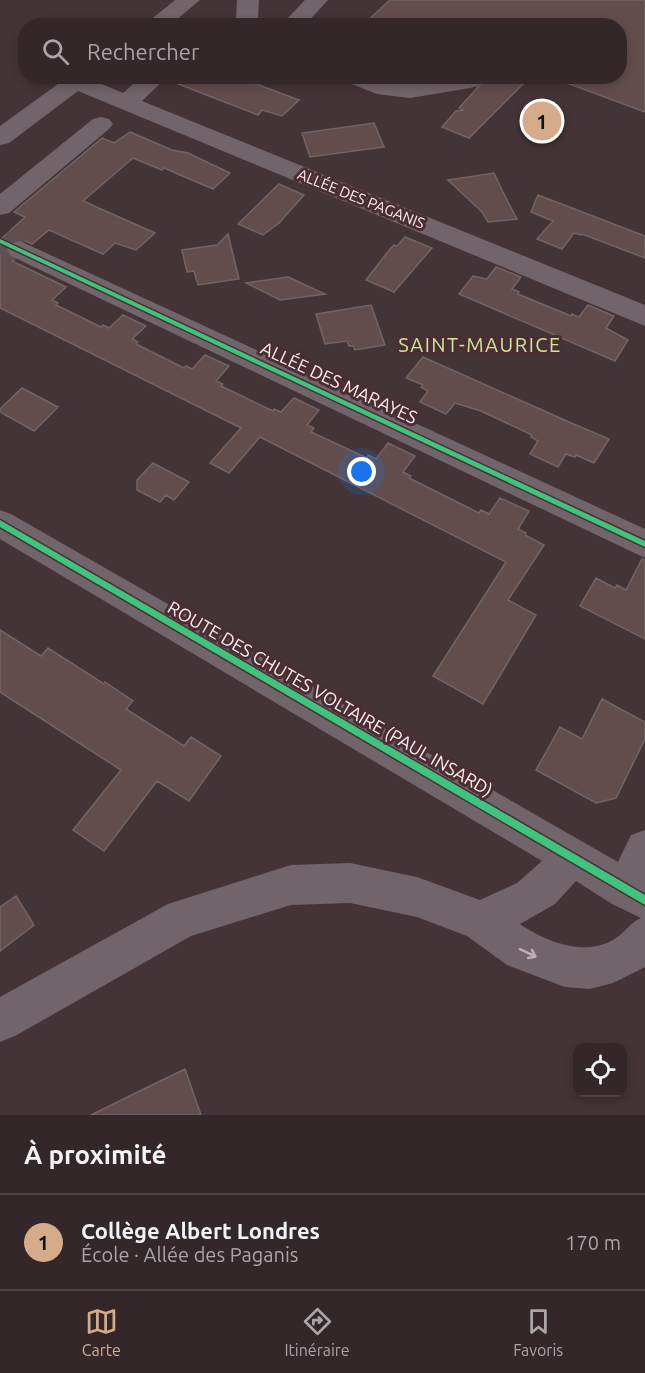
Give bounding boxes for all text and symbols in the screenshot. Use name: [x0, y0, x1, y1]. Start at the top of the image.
search box: [18, 18, 627, 84]
icon: search: [39, 35, 72, 68]
text: Rechercher: [87, 39, 199, 64]
pin: 1: [522, 98, 562, 144]
street label: ALLÉE DES PAGANIS: [295, 165, 427, 232]
district label: SAINT-MAURICE: [398, 333, 562, 356]
street label: ALLÉE DES MARAYES: [258, 336, 421, 427]
your location: [347, 457, 376, 486]
street label: ROUTE DES CHUTES VOLTAIRE (PAUL INSARD): [164, 597, 496, 801]
one-way arrow: [519, 948, 537, 959]
map controls: [573, 1043, 627, 1097]
button: locate: [573, 1043, 627, 1097]
text: À proximité: [24, 1140, 166, 1169]
text: Collège Albert Londres: [81, 1218, 320, 1243]
text: 1: [38, 1231, 49, 1254]
text: 170 m: [565, 1231, 621, 1254]
text: École · Allée des Paganis: [81, 1243, 298, 1266]
tab: Carte: [82, 1305, 121, 1359]
tab: Itinéraire: [284, 1305, 350, 1359]
tab: Favoris: [513, 1305, 563, 1359]

